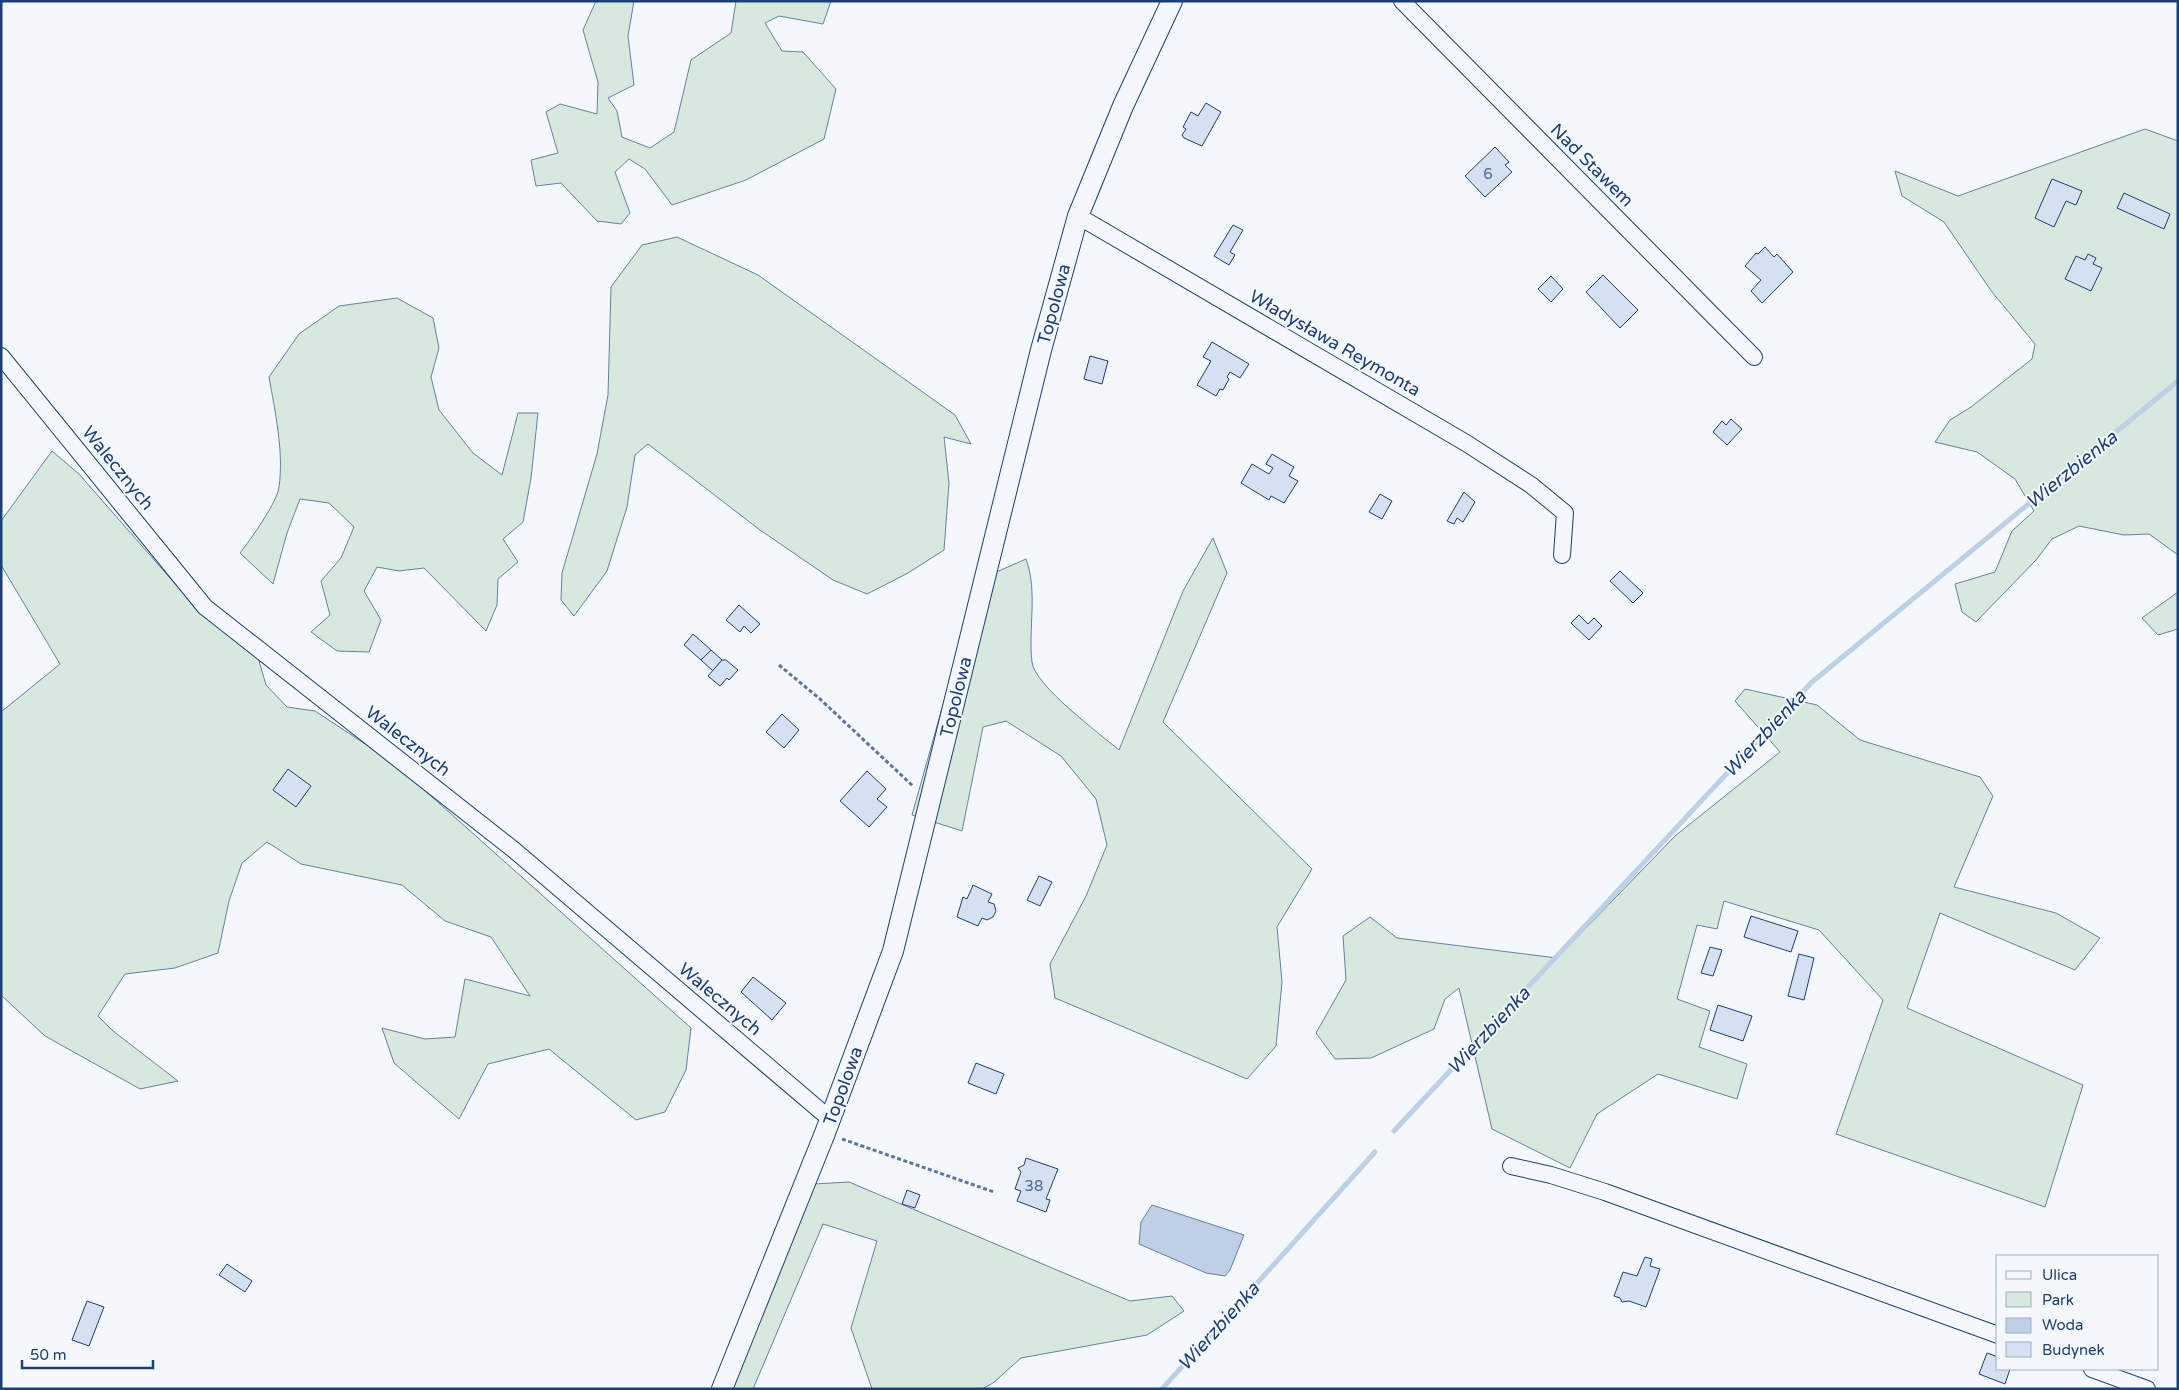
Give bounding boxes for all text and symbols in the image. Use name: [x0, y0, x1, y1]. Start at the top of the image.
street label: Nad Stawem: [1546, 119, 1638, 211]
house number: 6: [1483, 165, 1493, 183]
street label: Topolowa: [1033, 261, 1075, 347]
street label: Władysława Reymonta: [1245, 285, 1425, 401]
street label: Walecznych: [77, 422, 159, 514]
water label: Wierzbienka: [2022, 425, 2123, 513]
street label: Topolowa: [935, 654, 977, 740]
water label: Wierzbienka: [1719, 685, 1812, 782]
street label: Walecznych: [361, 701, 455, 781]
street label: Walecznych: [674, 958, 766, 1040]
water label: Wierzbienka: [1443, 982, 1536, 1079]
street label: Topolowa: [819, 1043, 867, 1129]
house number: 38: [1025, 1177, 1043, 1195]
legend: [1996, 1255, 2159, 1370]
text: Ulica: [2042, 1266, 2077, 1284]
water label: Wierzbienka: [1173, 1277, 1265, 1375]
text: Park: [2042, 1291, 2074, 1309]
text: Woda: [2042, 1316, 2084, 1334]
scale bar: [22, 1338, 154, 1370]
text: Budynek: [2042, 1341, 2105, 1359]
text: 50 m: [30, 1346, 67, 1364]

